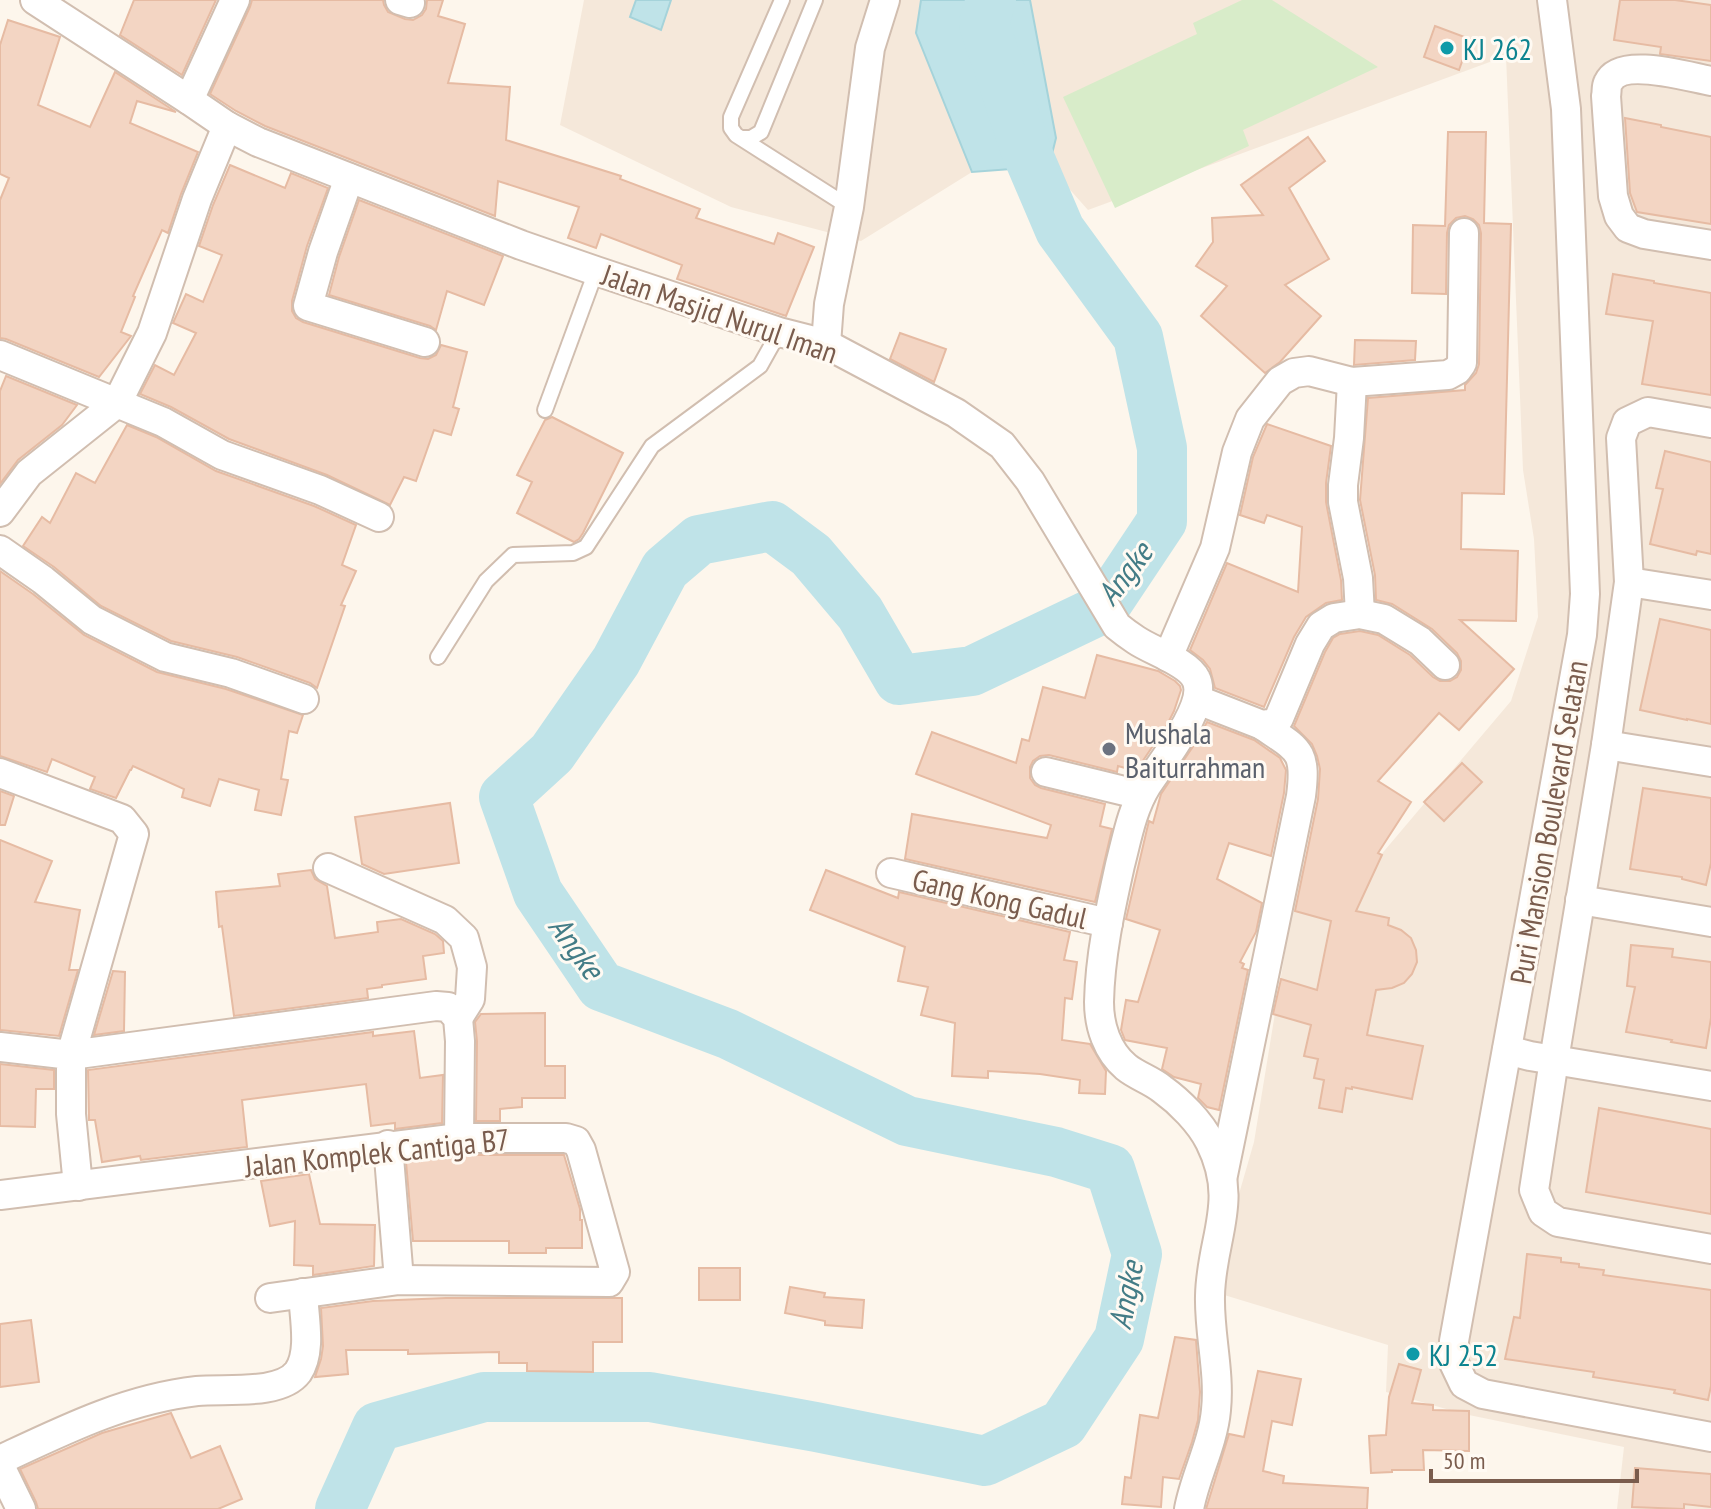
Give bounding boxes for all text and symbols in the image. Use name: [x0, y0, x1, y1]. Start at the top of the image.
place label: KJ 262: [1463, 29, 1532, 68]
marker: KJ 262: [1438, 39, 1456, 57]
street label: Jalan Masjid Nurul Iman: [596, 254, 843, 372]
water label: Angke: [1087, 532, 1162, 613]
street label: Puri Mansion Boulevard Selatan: [1500, 657, 1596, 987]
place label: Mushala Baiturrahman: [1125, 713, 1265, 786]
marker: Mushala Baiturrahman: [1100, 740, 1118, 758]
street label: Gang Kong Gadul: [909, 859, 1091, 937]
water label: Angke: [540, 907, 615, 988]
street label: Jalan Komplek Cantiga B7: [242, 1119, 511, 1185]
water label: Angke: [1098, 1256, 1152, 1333]
place label: KJ 252: [1429, 1335, 1498, 1374]
marker: KJ 252: [1404, 1345, 1422, 1363]
scale bar: [1431, 1433, 1637, 1483]
text: 50 m: [1443, 1445, 1485, 1476]

